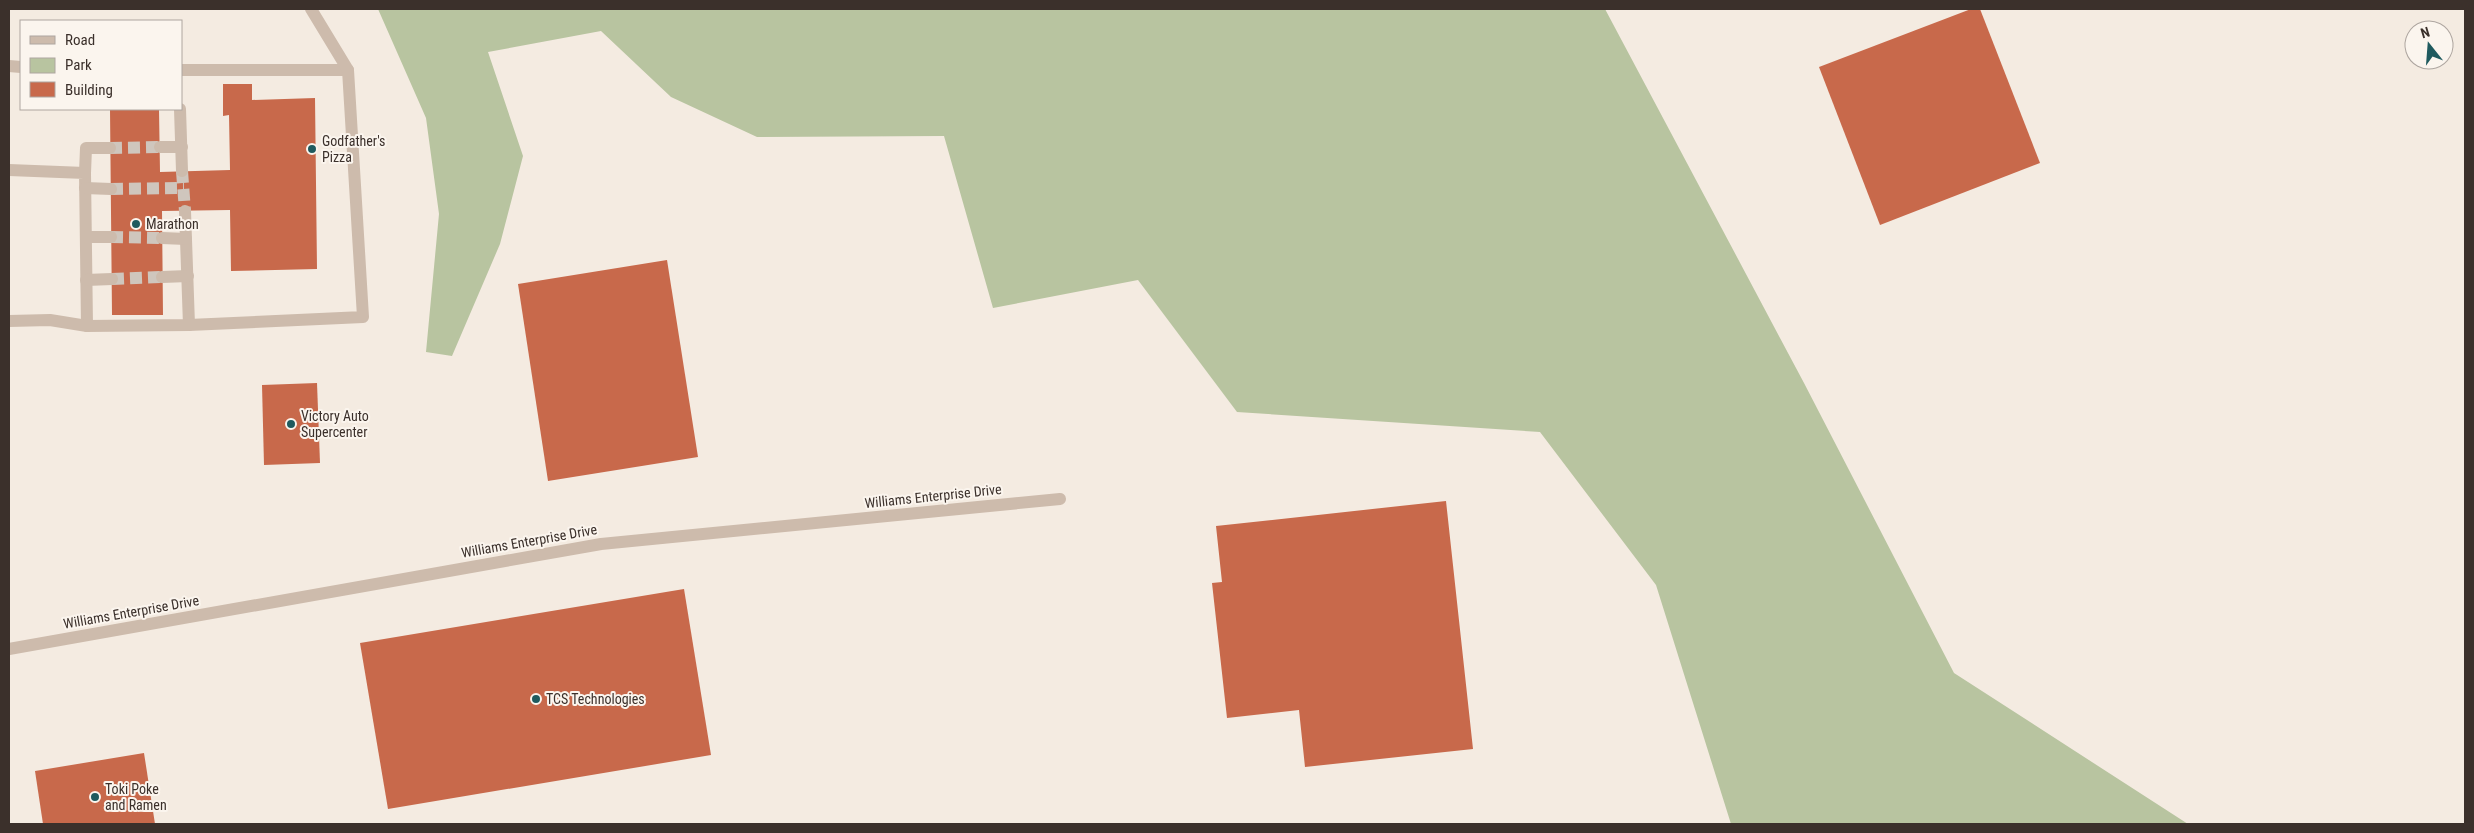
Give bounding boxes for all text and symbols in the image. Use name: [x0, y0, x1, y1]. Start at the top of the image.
legend: [20, 20, 182, 110]
north arrow: [2404, 20, 2454, 70]
text: N: [2419, 24, 2432, 41]
text: Road: [65, 31, 95, 49]
text: Park: [65, 56, 92, 74]
text: Building: [65, 81, 113, 99]
place label: Godfather's Pizza: [322, 133, 386, 165]
marker: Godfather's Pizza: [306, 143, 318, 155]
place label: Marathon: [146, 216, 199, 232]
marker: Marathon: [130, 218, 142, 230]
place label: Victory Auto Supercenter: [301, 408, 369, 440]
marker: Victory Auto Supercenter: [285, 418, 297, 430]
street label: Williams Enterprise Drive: [864, 481, 1003, 511]
street label: Williams Enterprise Drive: [460, 521, 599, 561]
street label: Williams Enterprise Drive: [62, 592, 201, 632]
place label: TCS Technologies: [546, 691, 645, 707]
marker: TCS Technologies: [530, 693, 542, 705]
place label: Toki Poke and Ramen: [105, 781, 167, 813]
marker: Toki Poke and Ramen: [89, 791, 101, 803]

